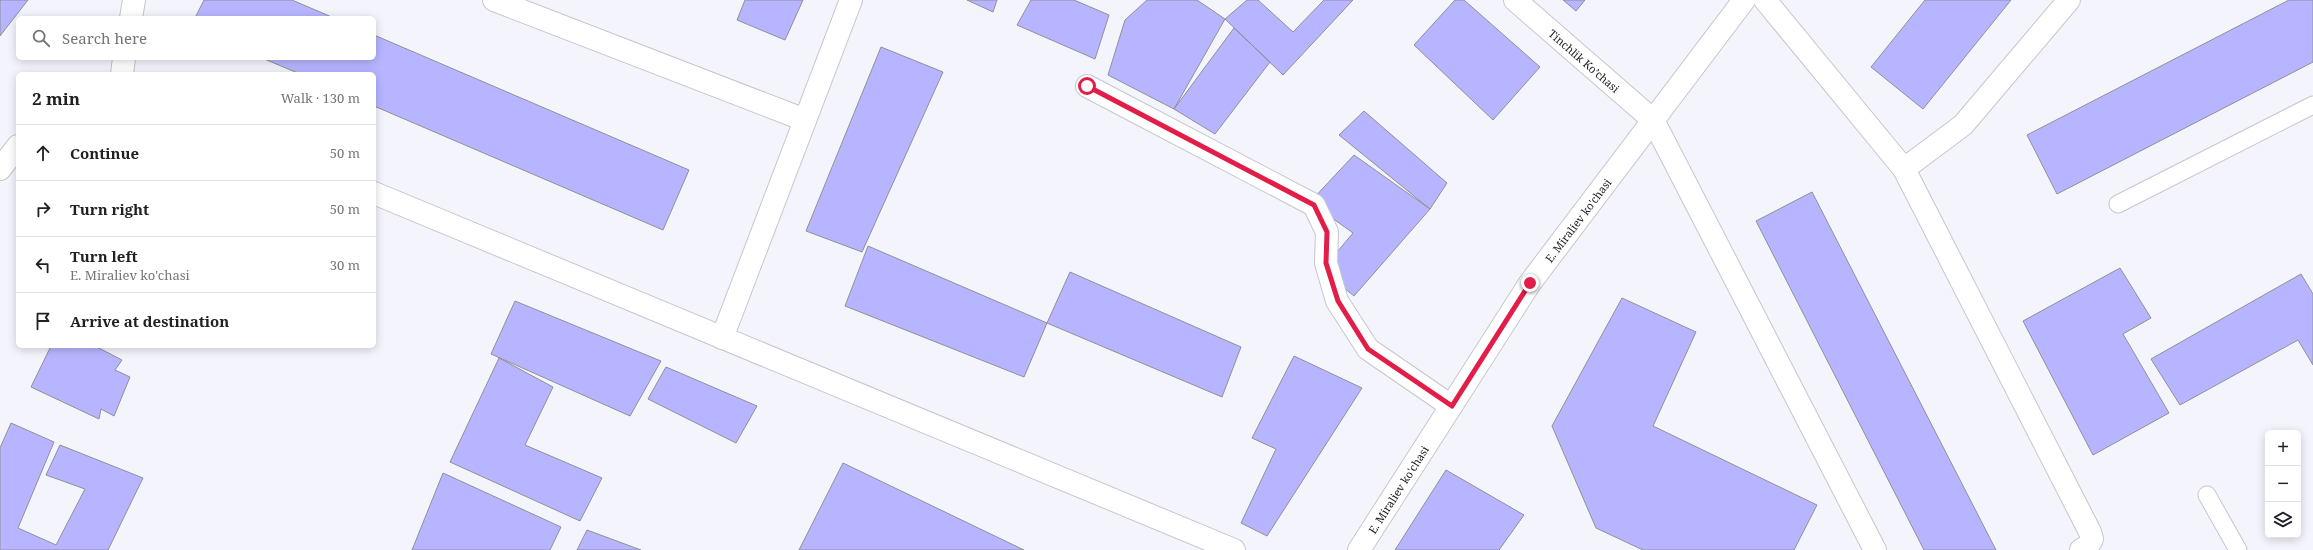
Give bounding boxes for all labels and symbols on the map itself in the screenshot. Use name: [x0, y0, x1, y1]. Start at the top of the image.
street label: Tinchlik Ko’chasi: [1546, 25, 1623, 96]
route start: [1078, 77, 1096, 95]
street label: E. Miraliev ko'chasi: [1541, 175, 1614, 265]
route end: [1521, 274, 1539, 292]
street label: E. Miraliev ko'chasi: [1364, 442, 1432, 536]

